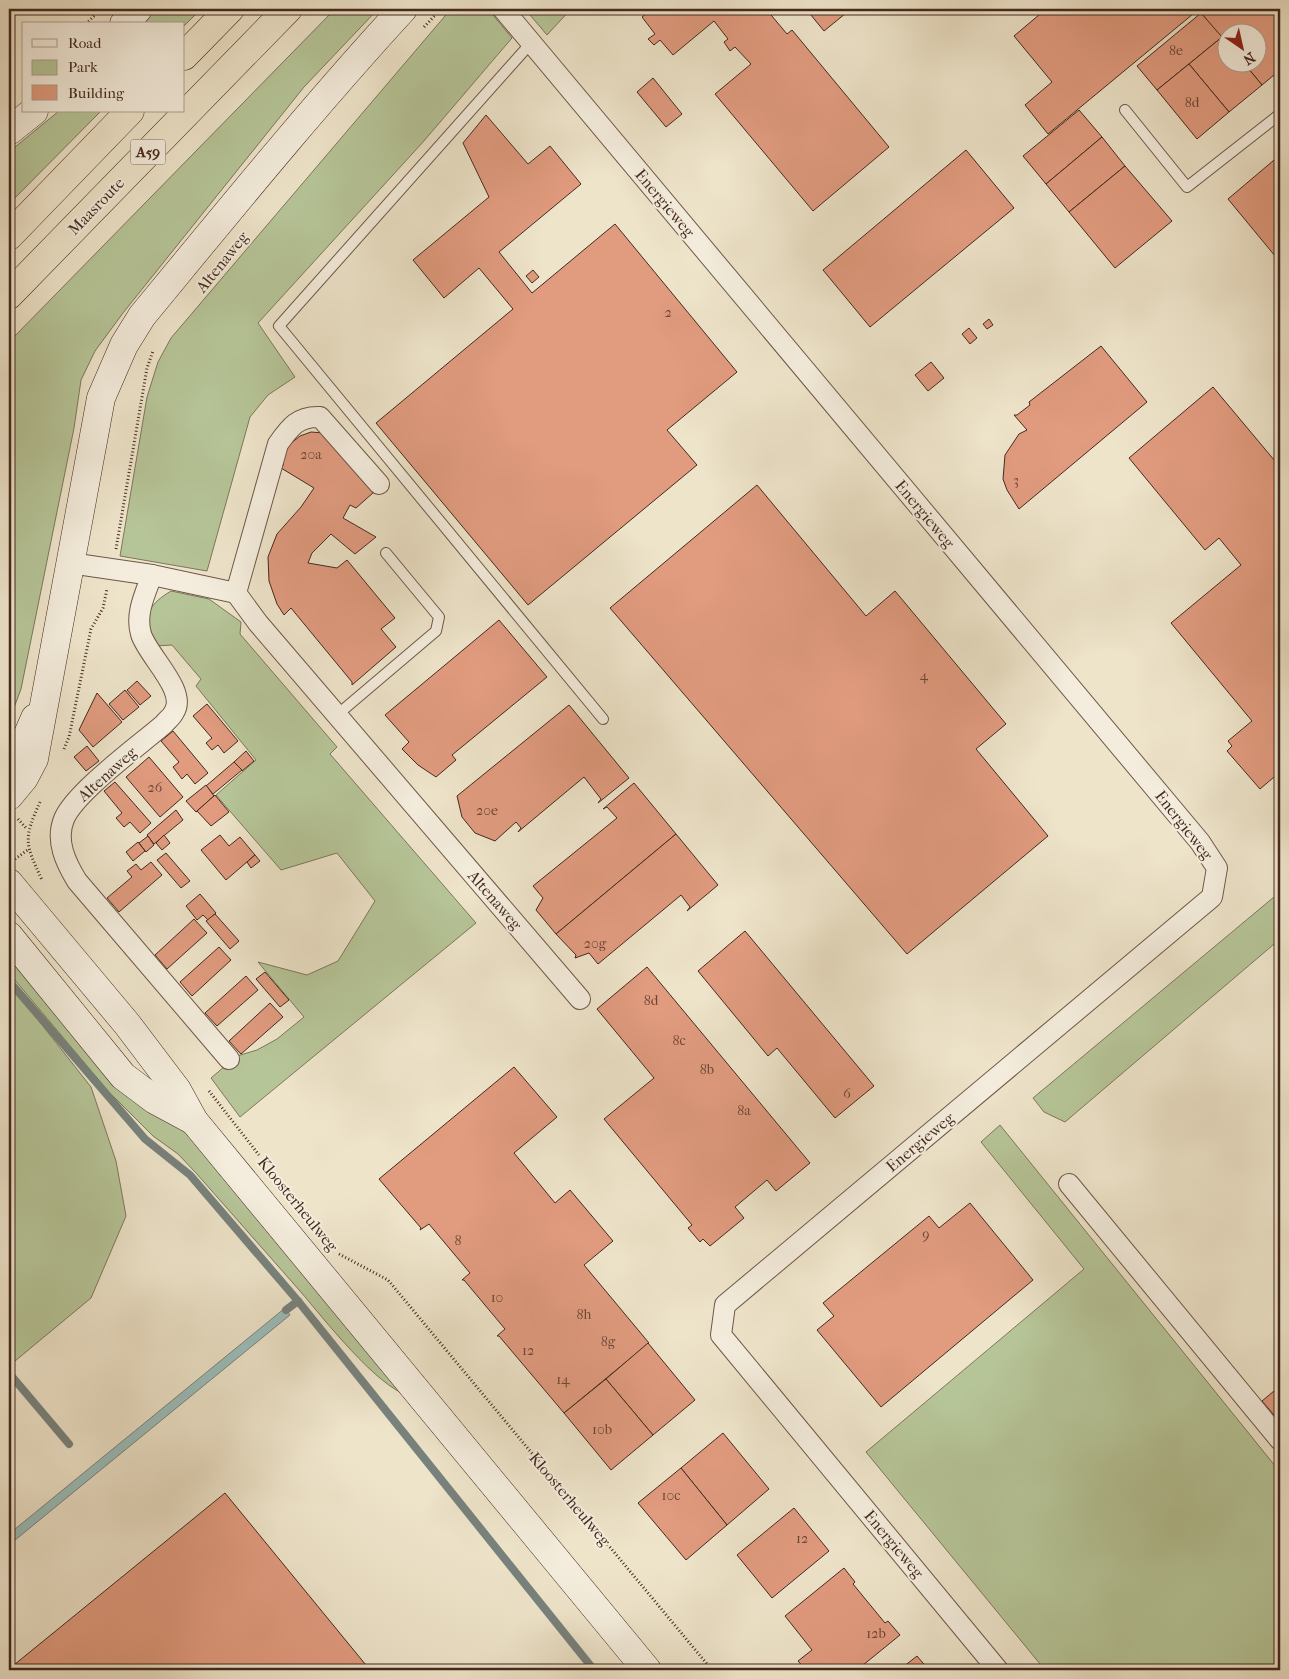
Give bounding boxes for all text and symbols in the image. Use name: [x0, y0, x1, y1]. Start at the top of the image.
legend: [22, 22, 185, 112]
north arrow: [1216, 22, 1266, 72]
text: Road: [68, 34, 102, 52]
house number: 8e: [1169, 42, 1183, 59]
text: N: [1240, 48, 1258, 69]
text: Park: [68, 58, 98, 76]
text: Building: [68, 84, 125, 102]
house number: 8d: [1185, 94, 1200, 111]
road number: A59: [130, 140, 166, 164]
street label: Energieweg: [631, 165, 699, 241]
street label: Maasroute: [64, 173, 128, 239]
street label: Altenaweg: [191, 227, 253, 297]
house number: 2: [664, 304, 672, 321]
house number: 20a: [300, 446, 322, 463]
house number: 3: [1013, 472, 1019, 489]
street label: Energieweg: [891, 476, 959, 552]
house number: 4: [920, 667, 929, 684]
street label: Altenaweg: [73, 742, 141, 806]
house number: 26: [148, 779, 163, 796]
street label: Energieweg: [1151, 787, 1217, 864]
house number: 20e: [476, 802, 498, 819]
street label: Altenaweg: [463, 866, 526, 934]
house number: 20g: [584, 935, 607, 952]
house number: 8d: [644, 992, 659, 1009]
house number: 8c: [672, 1032, 686, 1049]
house number: 8b: [700, 1061, 714, 1078]
house number: 6: [843, 1085, 851, 1102]
house number: 8a: [737, 1102, 751, 1119]
street label: Energieweg: [882, 1108, 958, 1176]
street label: Kloosterheulweg: [254, 1153, 342, 1256]
house number: 9: [922, 1226, 930, 1243]
house number: 8: [454, 1232, 462, 1249]
house number: 10: [491, 1289, 503, 1306]
house number: 8h: [577, 1306, 592, 1323]
house number: 8g: [601, 1333, 616, 1350]
house number: 12: [522, 1342, 534, 1359]
house number: 14: [556, 1371, 570, 1388]
house number: 10b: [592, 1421, 612, 1438]
street label: Kloosterheulweg: [525, 1448, 615, 1550]
house number: 10c: [662, 1487, 680, 1504]
street label: Energieweg: [860, 1506, 928, 1582]
house number: 12: [796, 1530, 808, 1547]
house number: 12b: [866, 1625, 886, 1642]

